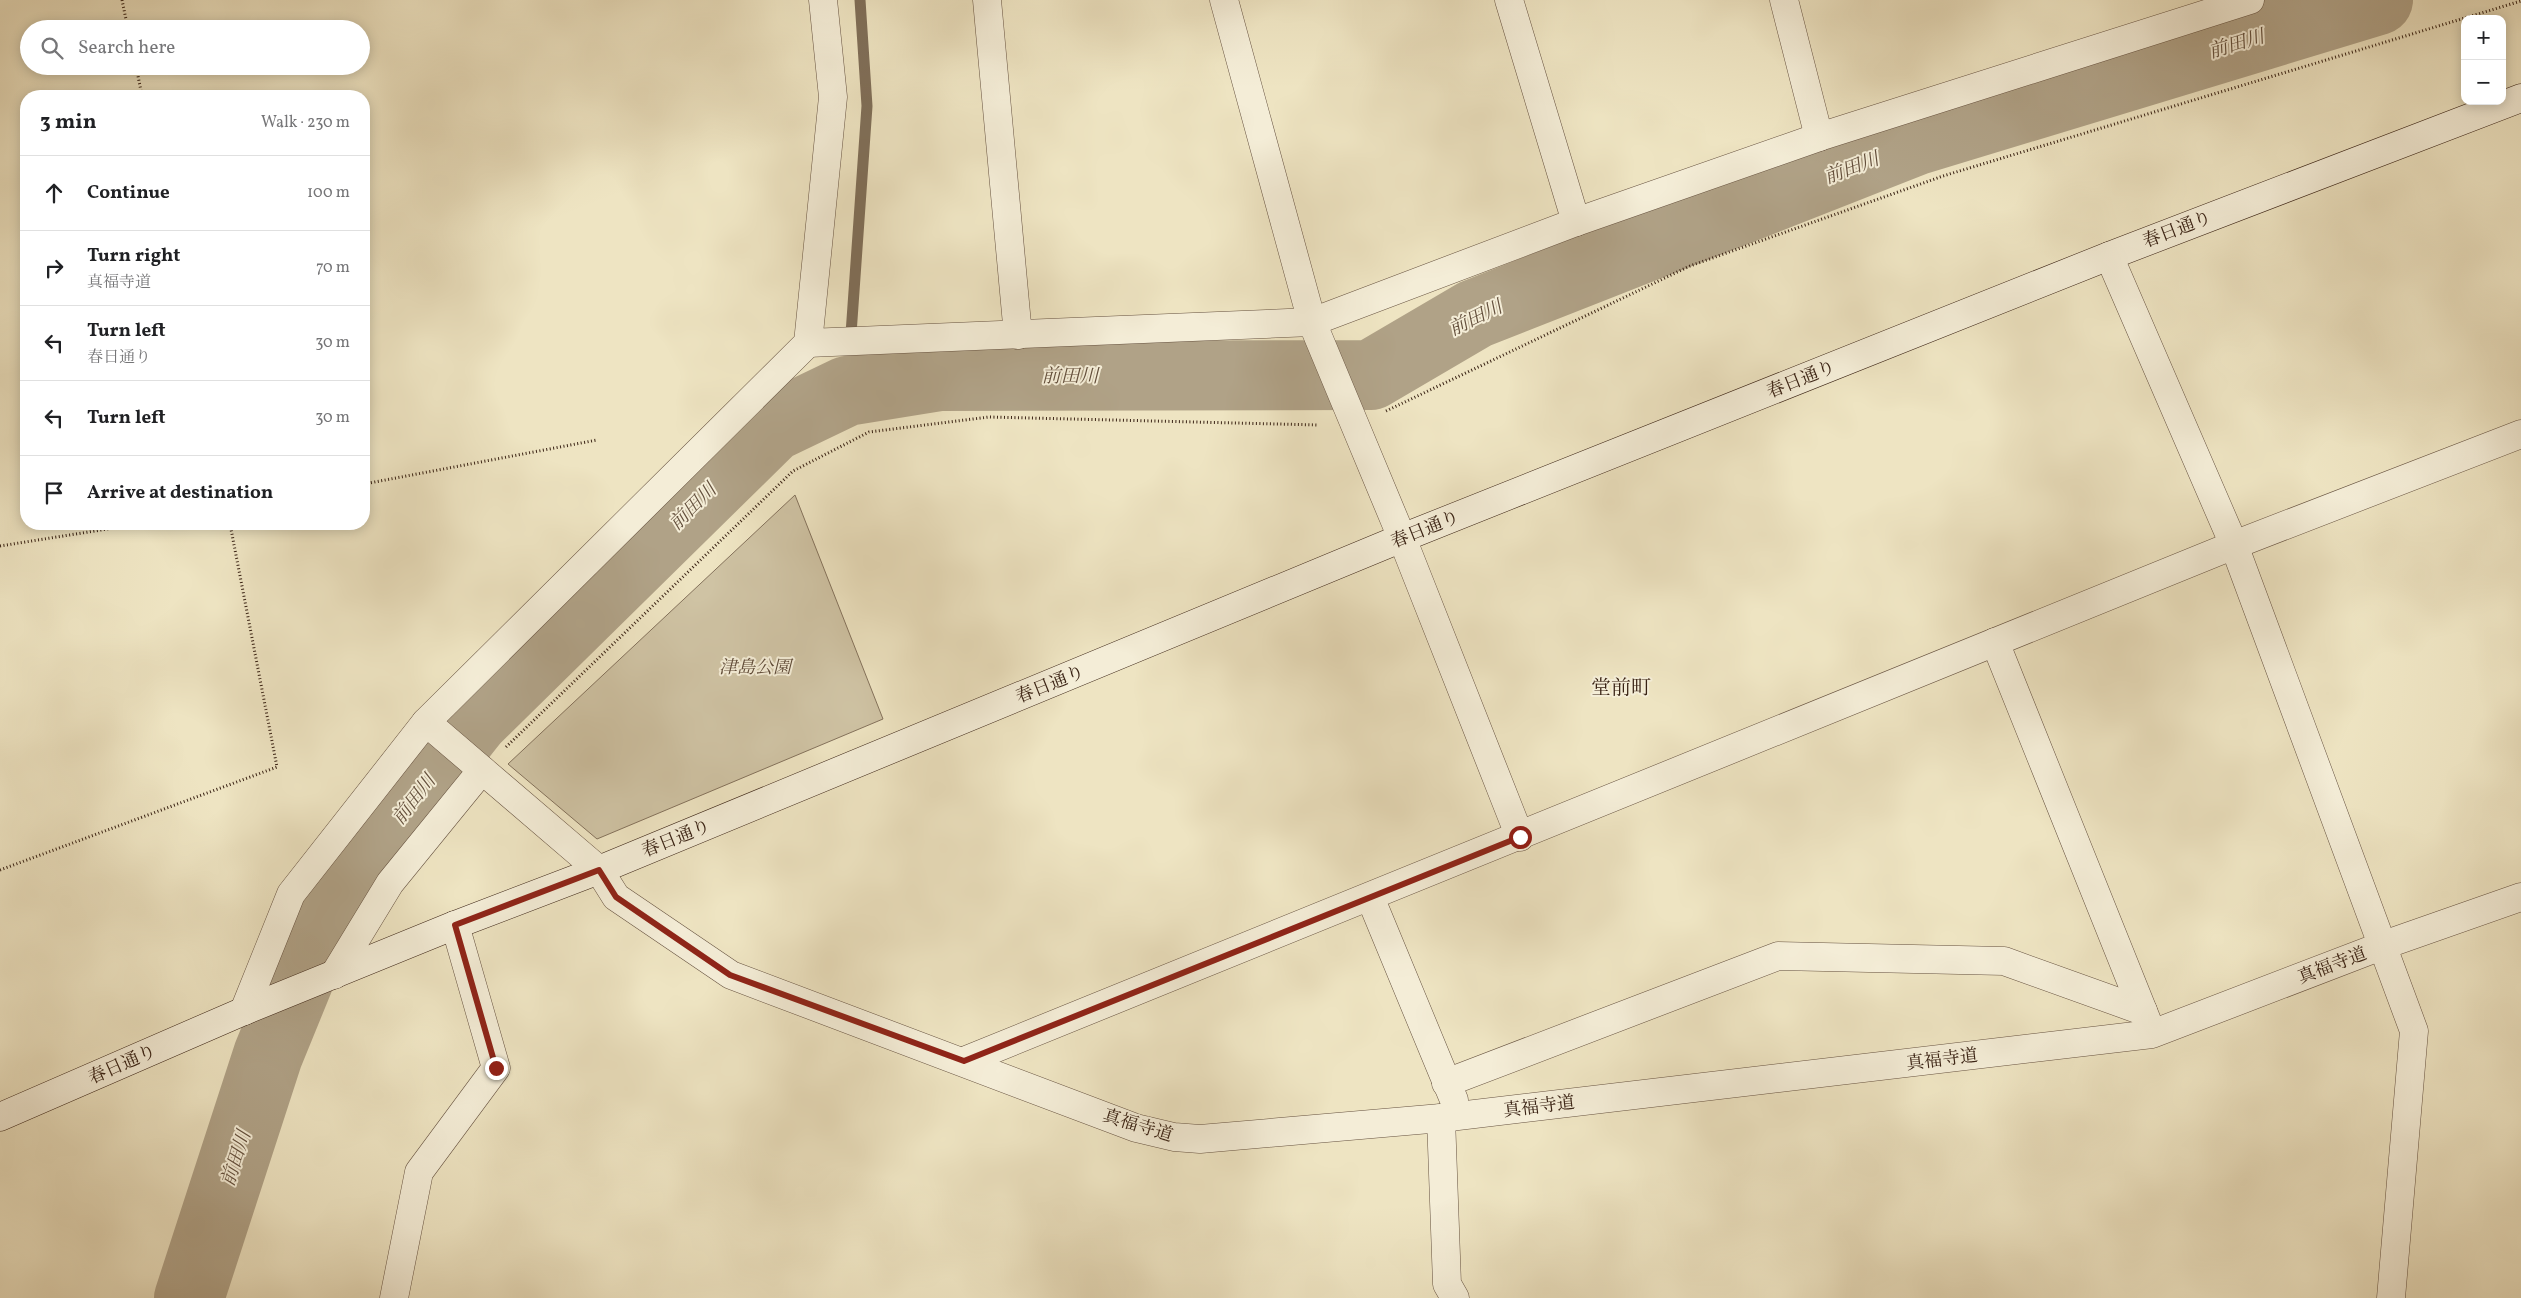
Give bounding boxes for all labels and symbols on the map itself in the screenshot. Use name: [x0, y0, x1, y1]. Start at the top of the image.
water label: 前田川: [2206, 24, 2270, 66]
water label: 前田川: [1820, 146, 1885, 191]
street label: 春日通り: [2139, 206, 2216, 255]
water label: 前田川: [1445, 294, 1509, 343]
street label: 春日通り: [1764, 355, 1840, 405]
water label: 前田川: [1041, 364, 1100, 390]
water label: 前田川: [664, 477, 724, 537]
street label: 春日通り: [1388, 505, 1464, 555]
park label: 津島公園: [719, 656, 794, 681]
street label: 春日通り: [1013, 660, 1089, 710]
district label: 堂前町: [1591, 675, 1651, 703]
water label: 前田川: [387, 768, 444, 831]
street label: 春日通り: [639, 814, 715, 864]
route start: [1509, 826, 1532, 849]
street label: 真福寺道: [2294, 942, 2371, 991]
street label: 春日通り: [85, 1039, 161, 1091]
street label: 真福寺道: [1905, 1044, 1979, 1077]
route end: [485, 1057, 508, 1080]
street label: 真福寺道: [1502, 1091, 1576, 1124]
street label: 真福寺道: [1099, 1104, 1176, 1149]
water label: 前田川: [216, 1126, 259, 1190]

